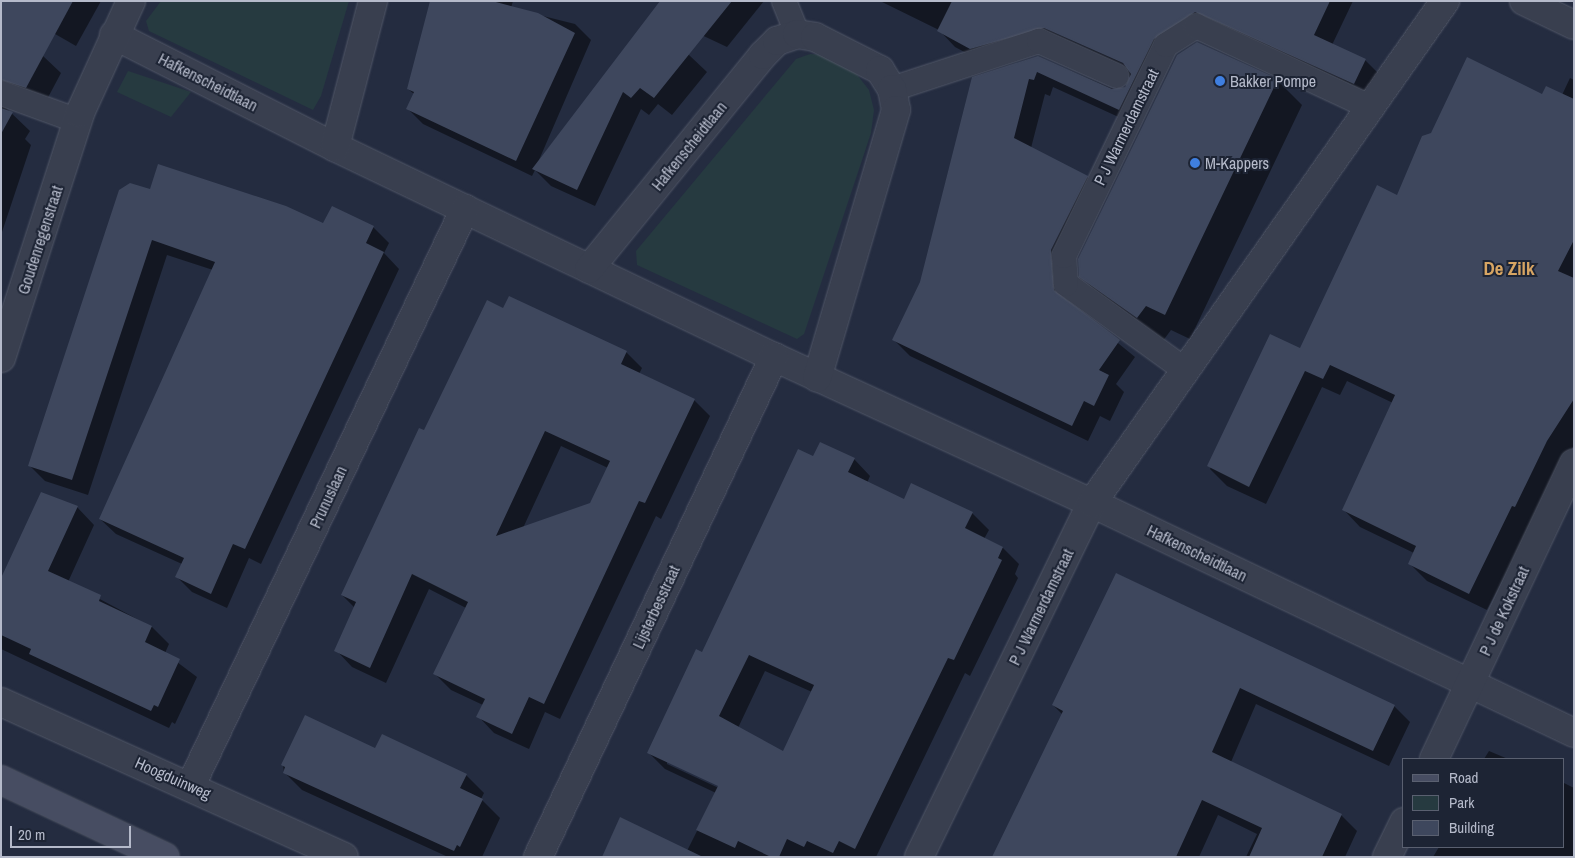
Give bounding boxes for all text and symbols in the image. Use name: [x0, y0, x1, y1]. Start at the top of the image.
street label: Hafkenscheidtlaan: [155, 49, 261, 115]
street label: P J Warmerdamstraat: [1090, 66, 1162, 188]
place label: Bakker Pompe: [1230, 71, 1316, 91]
marker: Bakker Pompe: [1214, 75, 1226, 87]
street label: Hafkenscheidtlaan: [647, 98, 731, 194]
place label: M-Kappers: [1205, 153, 1269, 173]
marker: M-Kappers: [1189, 157, 1201, 169]
street label: Goudenregenstraat: [13, 183, 67, 297]
district label: De Zilk: [1483, 258, 1535, 280]
street label: Prunuslaan: [305, 463, 351, 531]
street label: Hafkenscheidtlaan: [1144, 521, 1250, 585]
street label: P J Warmerdamstraat: [1005, 546, 1077, 668]
street label: Lijsterbesstraat: [628, 562, 684, 652]
street label: P J de Kokstraat: [1475, 563, 1533, 659]
street label: Hoogduinweg: [132, 753, 214, 803]
legend: [1402, 758, 1565, 848]
text: Road: [1449, 767, 1478, 788]
text: Park: [1449, 792, 1474, 813]
scale bar: [12, 816, 134, 848]
text: Building: [1449, 817, 1494, 838]
text: 20 m: [18, 824, 45, 845]

